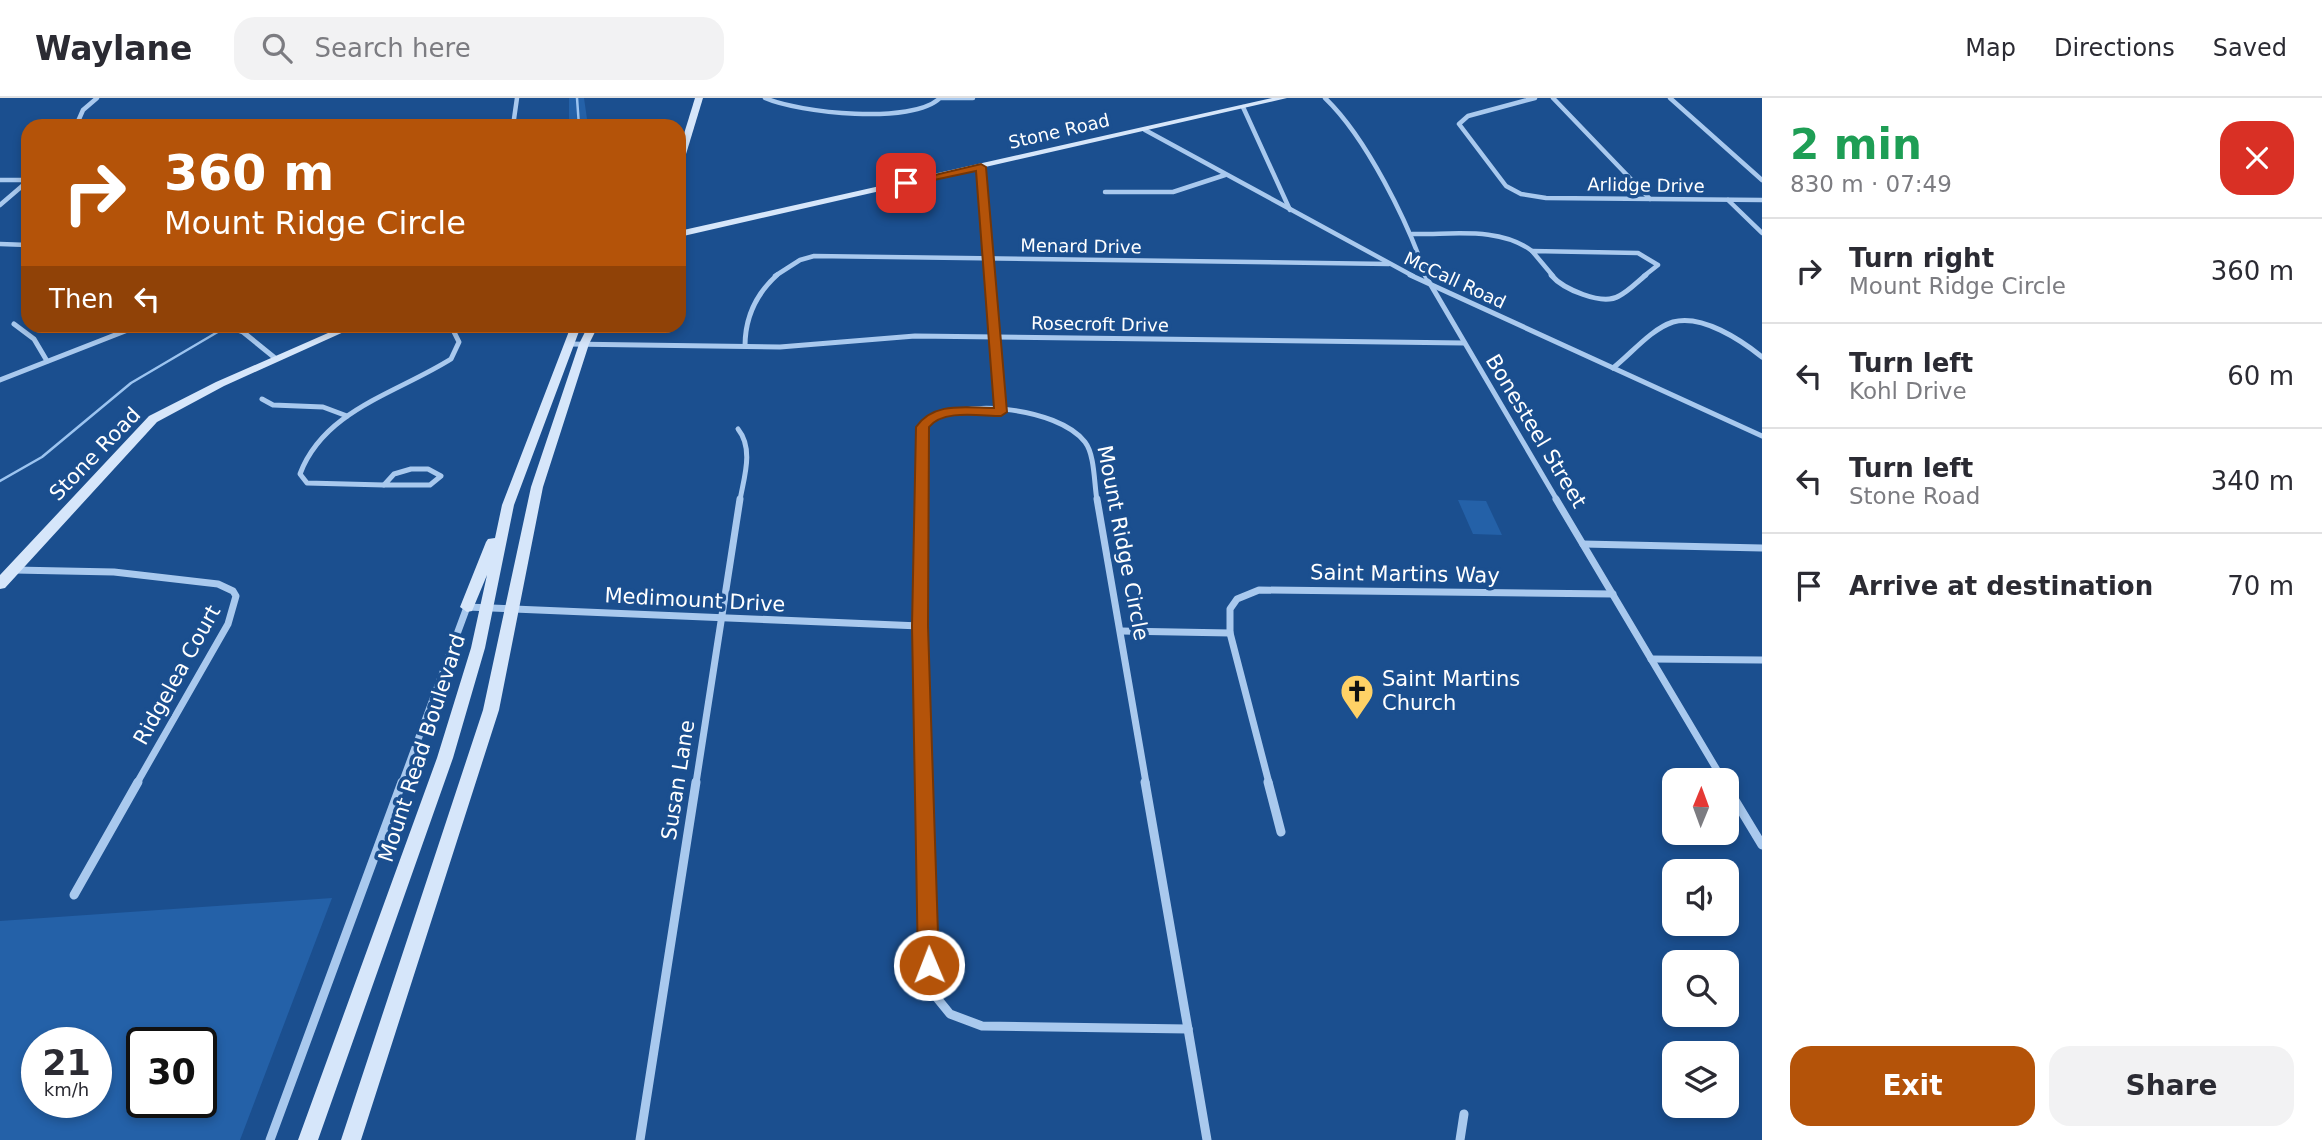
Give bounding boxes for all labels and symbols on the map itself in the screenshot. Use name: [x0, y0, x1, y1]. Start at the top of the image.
street label: Stone Road: [1007, 109, 1111, 153]
pin: [876, 153, 936, 213]
street label: Arlidge Drive: [1587, 173, 1705, 197]
street label: Menard Drive: [1020, 234, 1142, 258]
street label: McCall Road: [1401, 247, 1509, 313]
street label: Rosecroft Drive: [1031, 312, 1169, 336]
street label: Bonesteel Street: [1481, 350, 1591, 512]
street label: Stone Road: [45, 402, 145, 506]
street label: Mount Ridge Circle: [1092, 443, 1154, 643]
street label: Saint Martins Way: [1310, 560, 1500, 588]
street label: Medimount Drive: [604, 583, 786, 617]
street label: Ridgelea Court: [129, 601, 225, 749]
street label: Mount Read Boulevard: [374, 631, 470, 865]
place label: Saint Martins Church: [1382, 667, 1520, 715]
church icon: Saint Martins Church: [1338, 672, 1376, 721]
street label: Susan Lane: [657, 718, 699, 842]
north arrow: [1662, 768, 1740, 845]
position arrow: [892, 928, 966, 1002]
speed limit sign: 30: [126, 1027, 217, 1118]

